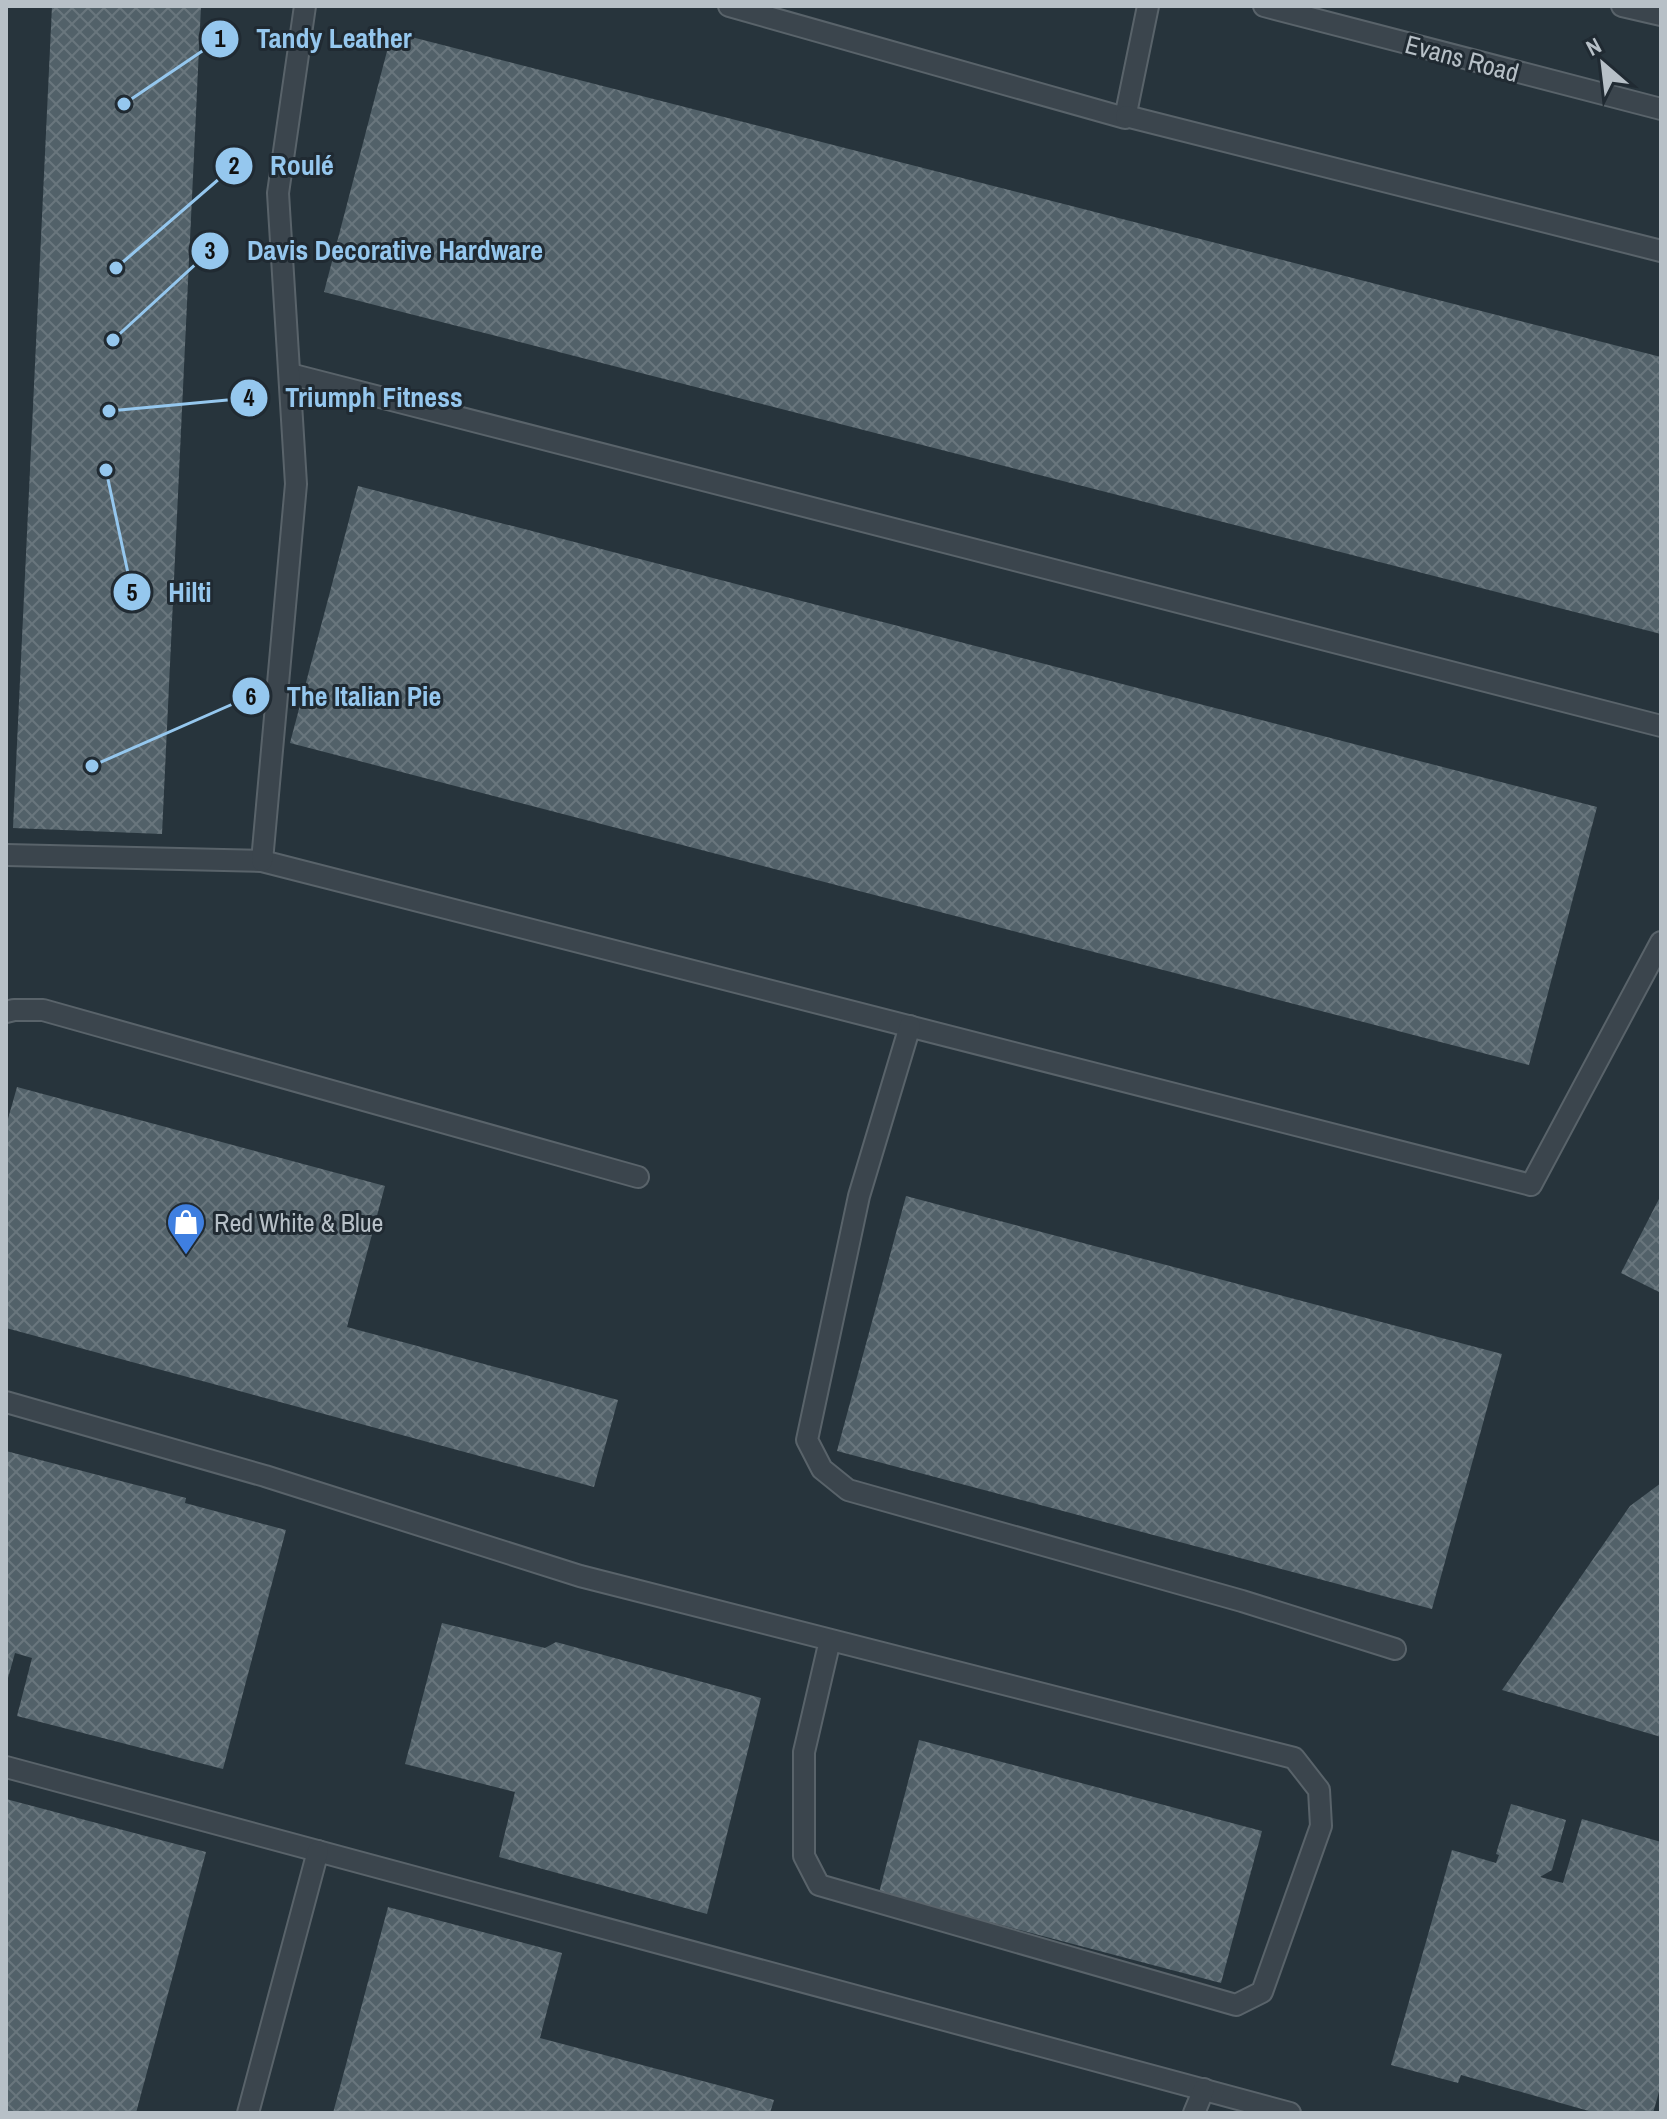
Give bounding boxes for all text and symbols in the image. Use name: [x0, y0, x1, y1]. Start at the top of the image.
callout: Tandy Leather: [200, 13, 427, 65]
text: Tandy Leather: [256, 19, 412, 57]
text: 1: [215, 22, 226, 54]
north arrow: [1563, 24, 1643, 104]
street label: Evans Road: [1401, 26, 1523, 90]
text: N: [1581, 30, 1606, 63]
callout: Roulé: [214, 140, 350, 192]
text: Roulé: [270, 146, 334, 184]
text: 2: [229, 149, 240, 181]
callout: Davis Decorative Hardware: [190, 225, 559, 277]
text: Davis Decorative Hardware: [247, 231, 543, 269]
text: 3: [205, 234, 216, 266]
callout: Triumph Fitness: [229, 372, 479, 424]
text: Triumph Fitness: [285, 378, 463, 416]
text: 4: [244, 381, 255, 413]
callout: Hilti: [112, 566, 227, 618]
text: Hilti: [168, 573, 212, 611]
text: 5: [127, 576, 138, 608]
callout: The Italian Pie: [231, 670, 457, 722]
text: The Italian Pie: [287, 677, 441, 715]
text: 6: [246, 680, 257, 712]
shop icon: Red White & Blue: [165, 1201, 207, 1256]
place label: Red White & Blue: [214, 1205, 383, 1240]

